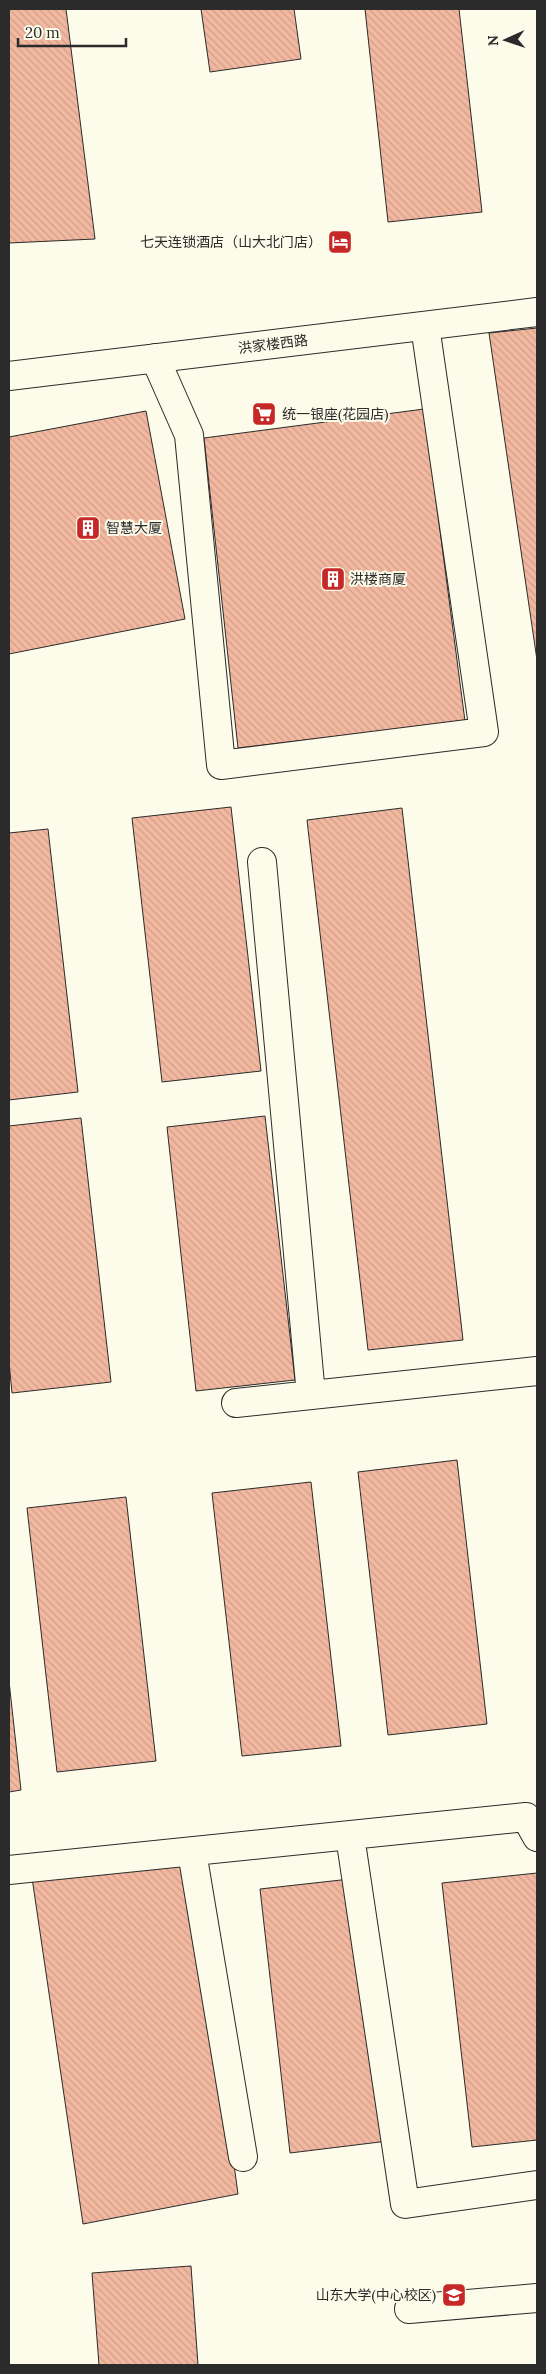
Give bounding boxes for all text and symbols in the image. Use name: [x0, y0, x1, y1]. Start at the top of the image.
scale bar: [18, 15, 125, 47]
north arrow: [481, 15, 531, 65]
text: 20 m: [25, 23, 60, 42]
text: N: [484, 35, 502, 47]
hotel icon: 七天连锁酒店（山大北门店）: [327, 229, 353, 255]
place label: 七天连锁酒店（山大北门店）: [140, 233, 322, 251]
street label: 洪家楼西路: [237, 331, 309, 357]
supermarket icon: 统一银座(花园店): [251, 401, 277, 427]
place label: 统一银座(花园店): [282, 405, 389, 423]
building icon: 智慧大厦: [75, 515, 101, 541]
place label: 智慧大厦: [106, 519, 162, 537]
building icon: 洪楼商厦: [320, 566, 346, 592]
place label: 洪楼商厦: [350, 570, 406, 588]
school or university icon: 山东大学(中心校区): [441, 2282, 467, 2308]
place label: 山东大学(中心校区): [315, 2286, 436, 2304]

